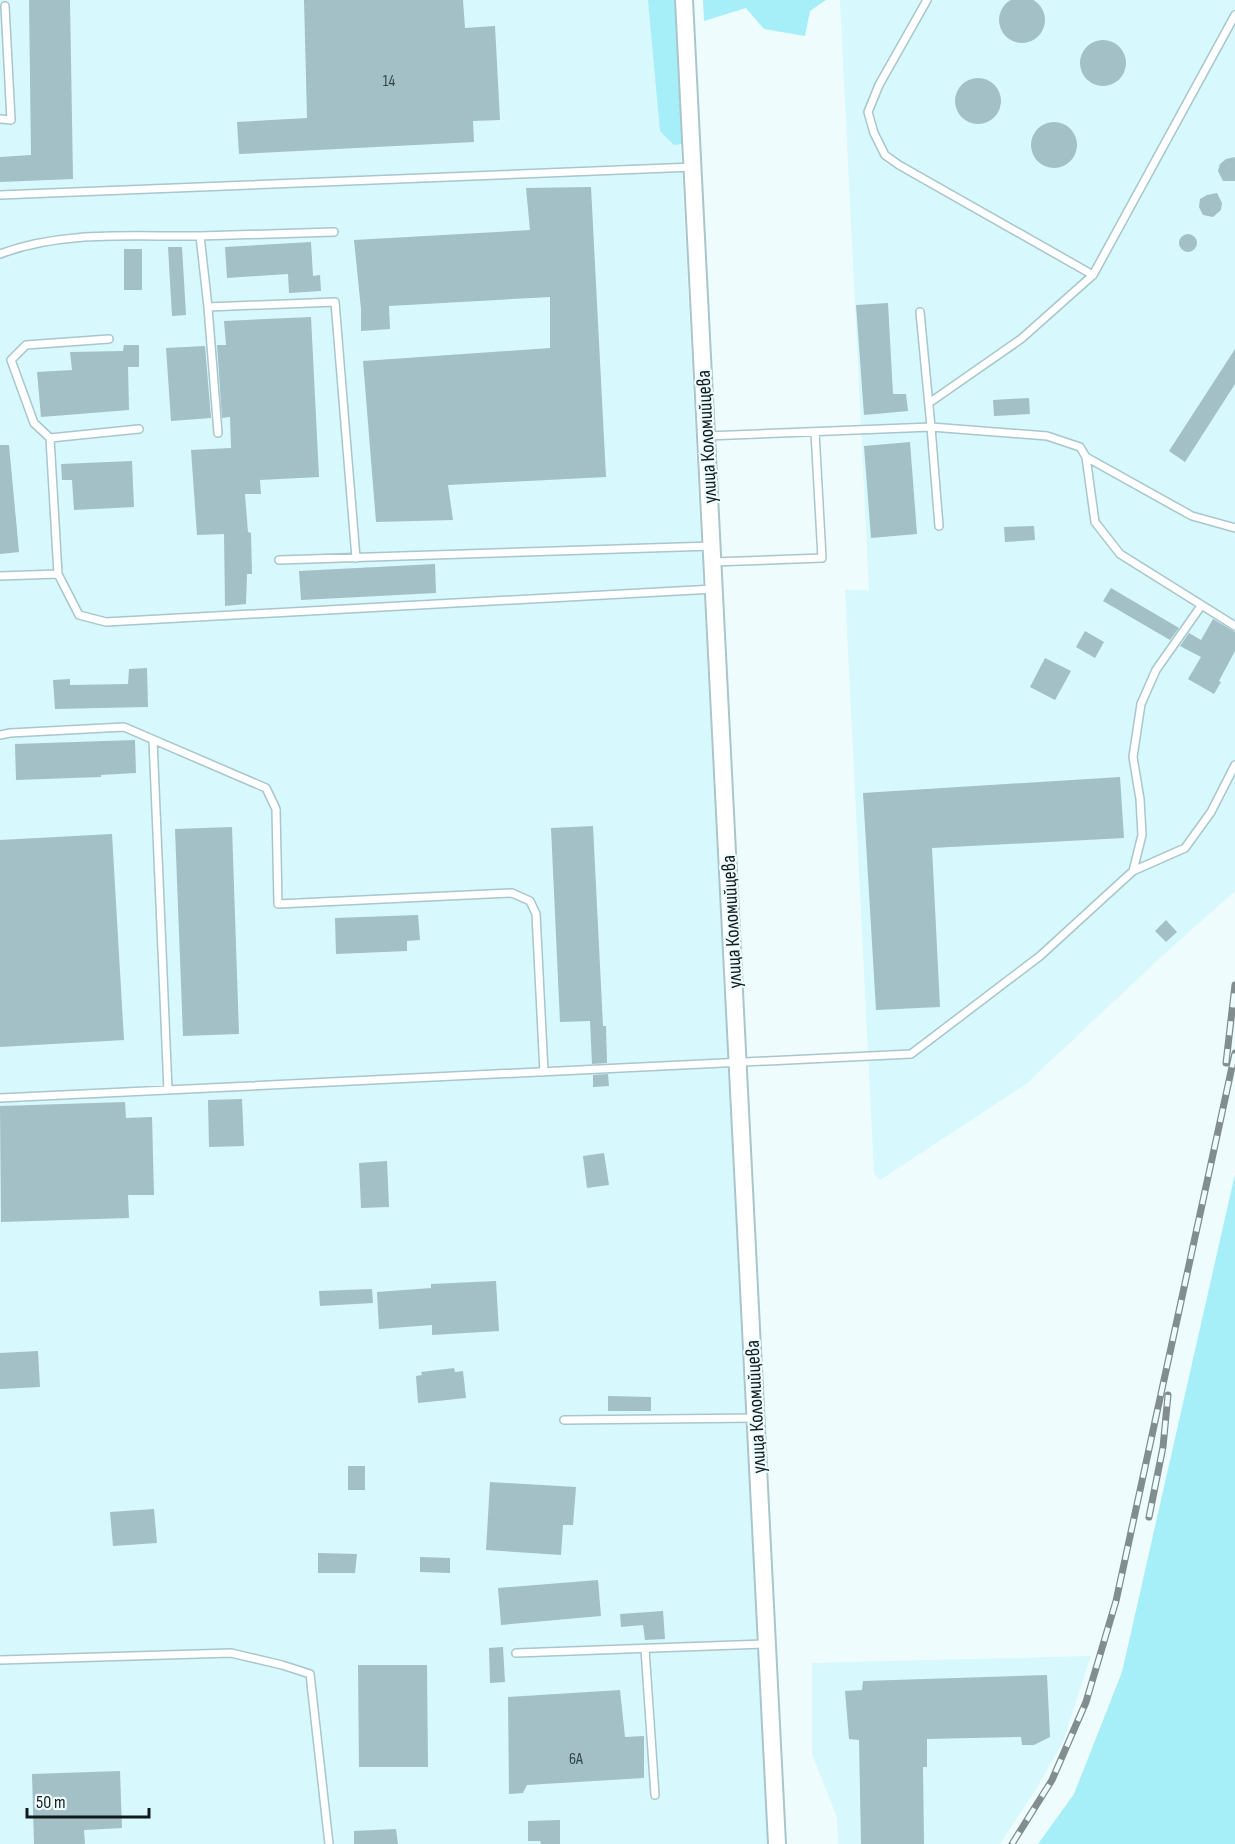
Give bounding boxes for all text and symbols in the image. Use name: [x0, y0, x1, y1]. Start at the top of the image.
house number: 14: [383, 72, 395, 91]
street label: улица Коломийцева: [692, 370, 722, 504]
street label: улица Коломийцева: [717, 855, 747, 989]
street label: улица Коломийцева: [741, 1340, 771, 1474]
house number: 6А: [569, 1750, 583, 1769]
scale bar: [27, 1781, 148, 1819]
text: 50 m: [36, 1792, 66, 1813]

